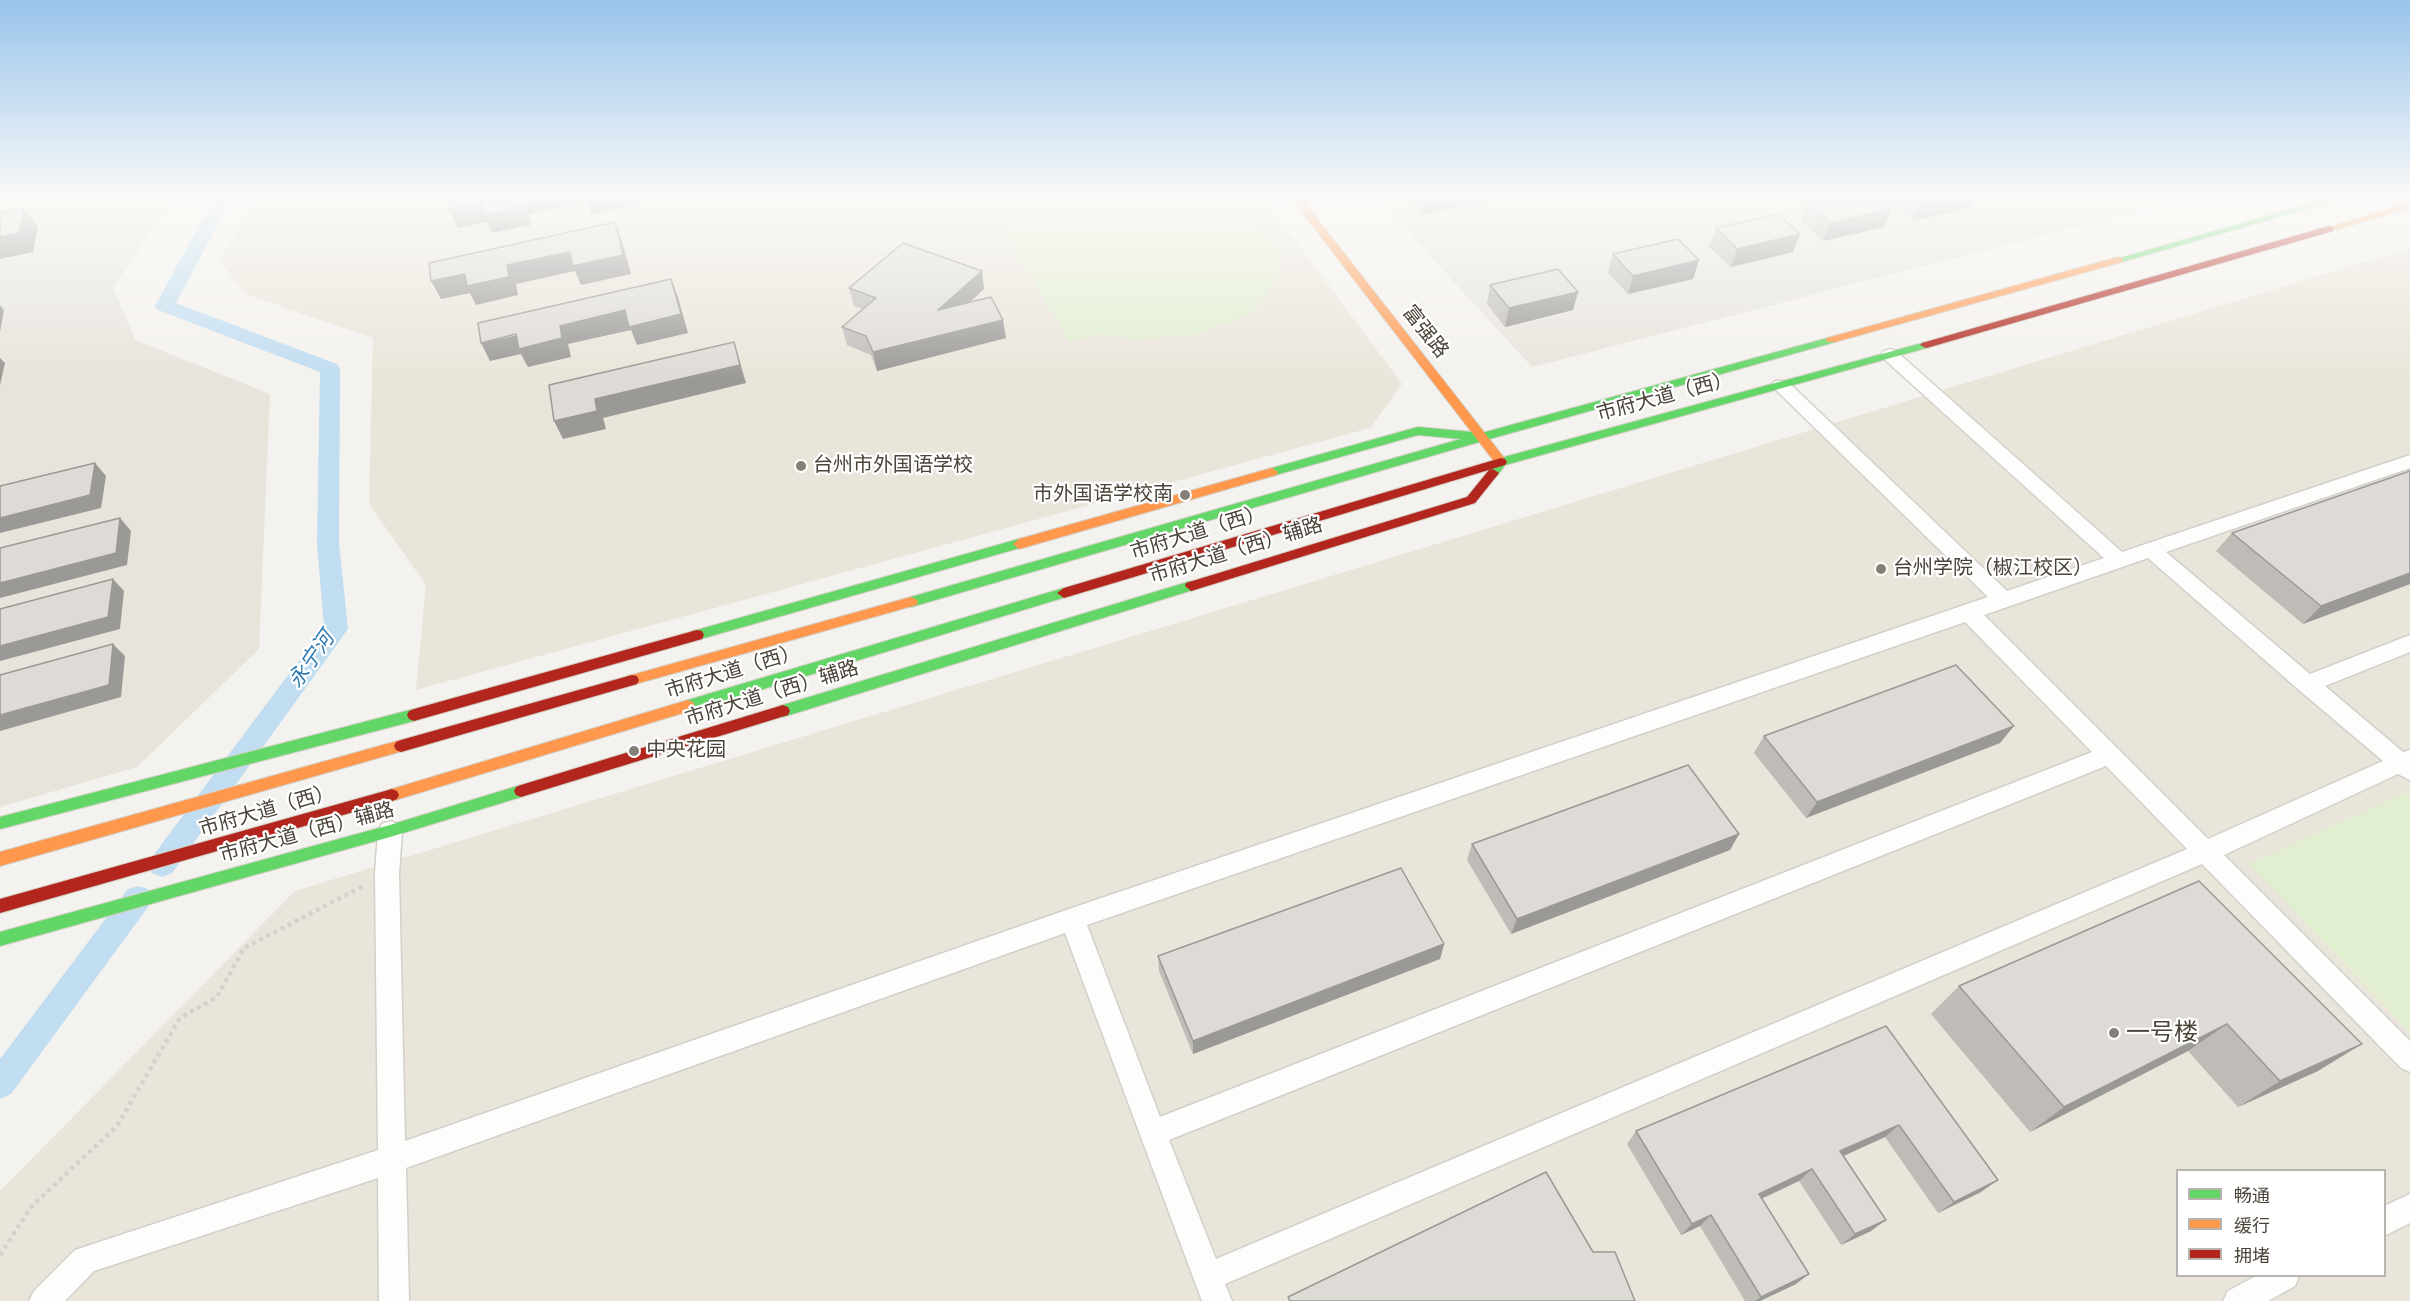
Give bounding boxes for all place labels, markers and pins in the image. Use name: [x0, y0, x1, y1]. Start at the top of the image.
place label: 台州市外国语学校: [813, 454, 973, 478]
marker: 台州市外国语学校: [794, 459, 808, 473]
place label: 市外国语学校南: [1033, 483, 1173, 507]
marker: 市外国语学校南: [1178, 488, 1192, 502]
place label: 台州学院（椒江校区）: [1893, 557, 2093, 581]
marker: 台州学院（椒江校区）: [1874, 562, 1888, 576]
place label: 中央花园: [646, 739, 726, 763]
marker: 中央花园: [627, 744, 641, 758]
place label: 一号楼: [2126, 1019, 2198, 1047]
marker: 一号楼: [2107, 1026, 2121, 1040]

